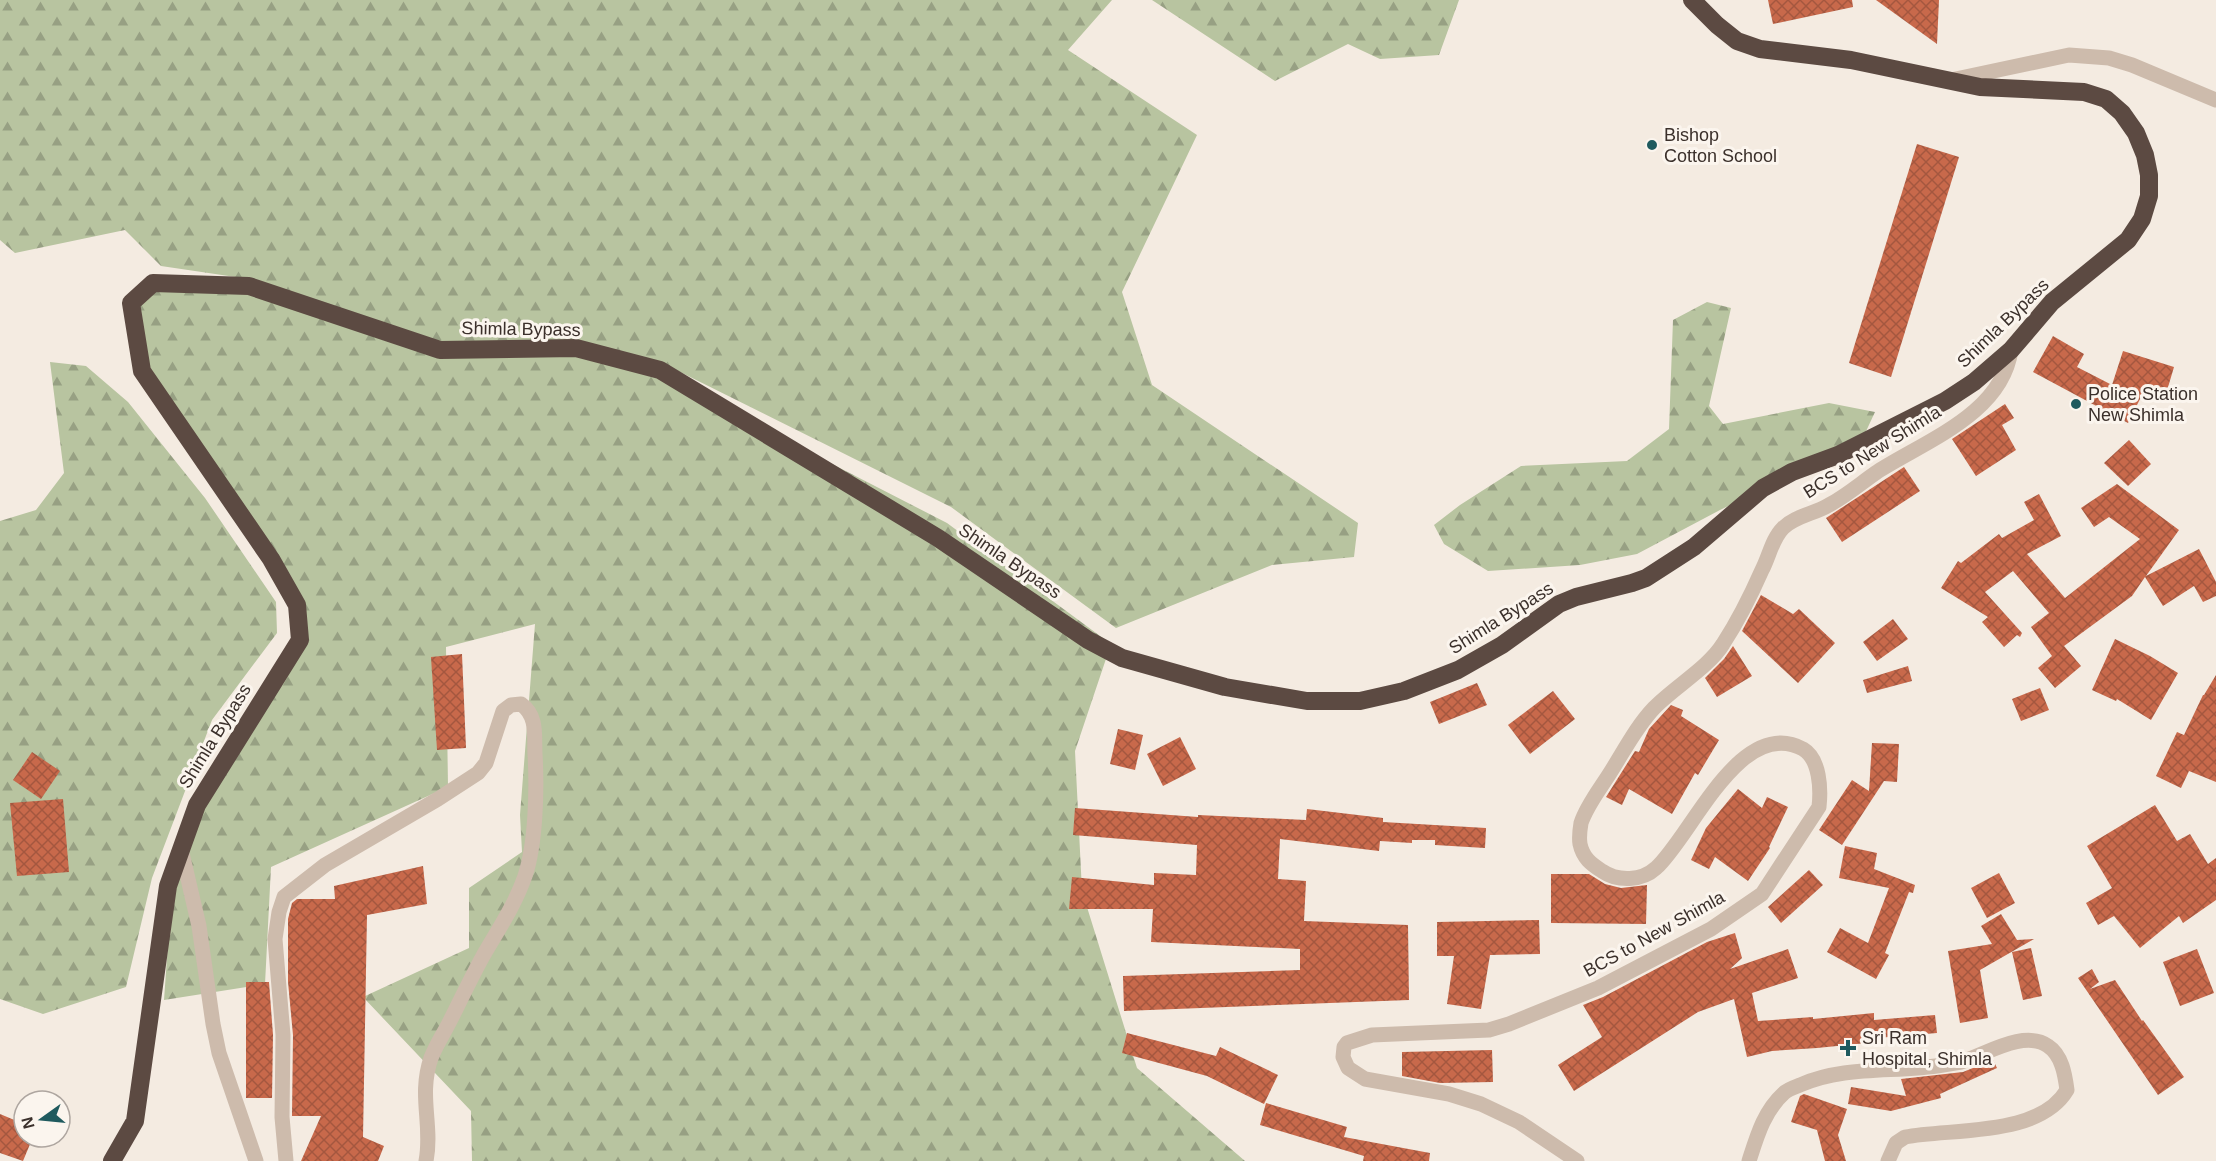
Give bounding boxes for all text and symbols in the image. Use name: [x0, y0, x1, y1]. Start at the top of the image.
place label: Bishop Cotton School: [1664, 125, 1777, 166]
marker: Bishop Cotton School: [1645, 138, 1659, 152]
street label: Shimla Bypass: [1953, 274, 2053, 372]
street label: Shimla Bypass: [461, 318, 581, 340]
place label: Police Station New Shimla: [2088, 384, 2198, 425]
marker: Police Station New Shimla: [2069, 397, 2083, 411]
street label: BCS to New Shimla: [1800, 401, 1945, 502]
street label: Shimla Bypass: [955, 519, 1065, 603]
street label: Shimla Bypass: [1445, 578, 1557, 658]
street label: Shimla Bypass: [175, 680, 255, 792]
street label: BCS to New Shimla: [1580, 886, 1729, 981]
place label: Sri Ram Hospital, Shimla: [1862, 1028, 1993, 1069]
marker: Sri Ram Hospital, Shimla: [1839, 1039, 1857, 1057]
north arrow: [12, 1089, 72, 1149]
text: N: [18, 1115, 38, 1131]

